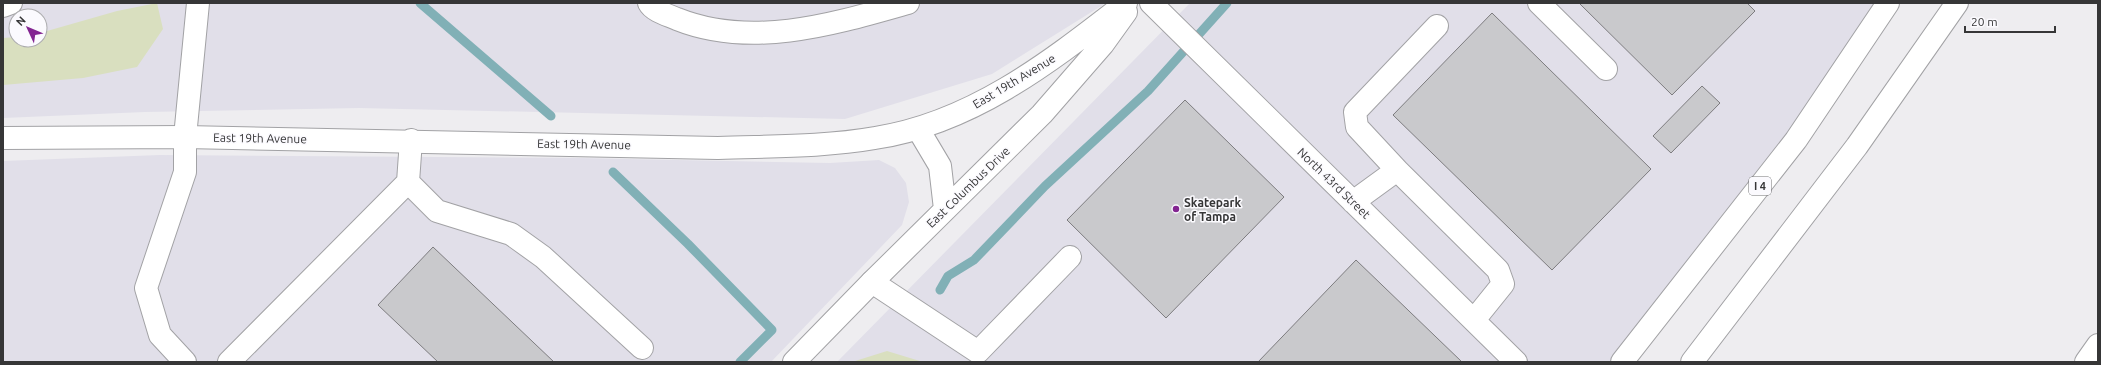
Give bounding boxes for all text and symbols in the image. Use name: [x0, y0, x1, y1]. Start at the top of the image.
north arrow: [8, 8, 48, 48]
scale bar: [1965, 8, 2055, 34]
text: N: [14, 14, 28, 28]
text: 20 m: [1971, 15, 1998, 28]
street label: East 19th Avenue: [970, 51, 1058, 111]
street label: East 19th Avenue: [213, 131, 307, 145]
street label: East 19th Avenue: [537, 137, 631, 151]
street label: East Columbus Drive: [924, 144, 1012, 230]
street label: North 43rd Street: [1295, 145, 1373, 221]
road number: I 4: [1749, 177, 1771, 195]
place label: Skatepark of Tampa: [1184, 196, 1242, 223]
marker: Skatepark of Tampa: [1171, 204, 1181, 214]

